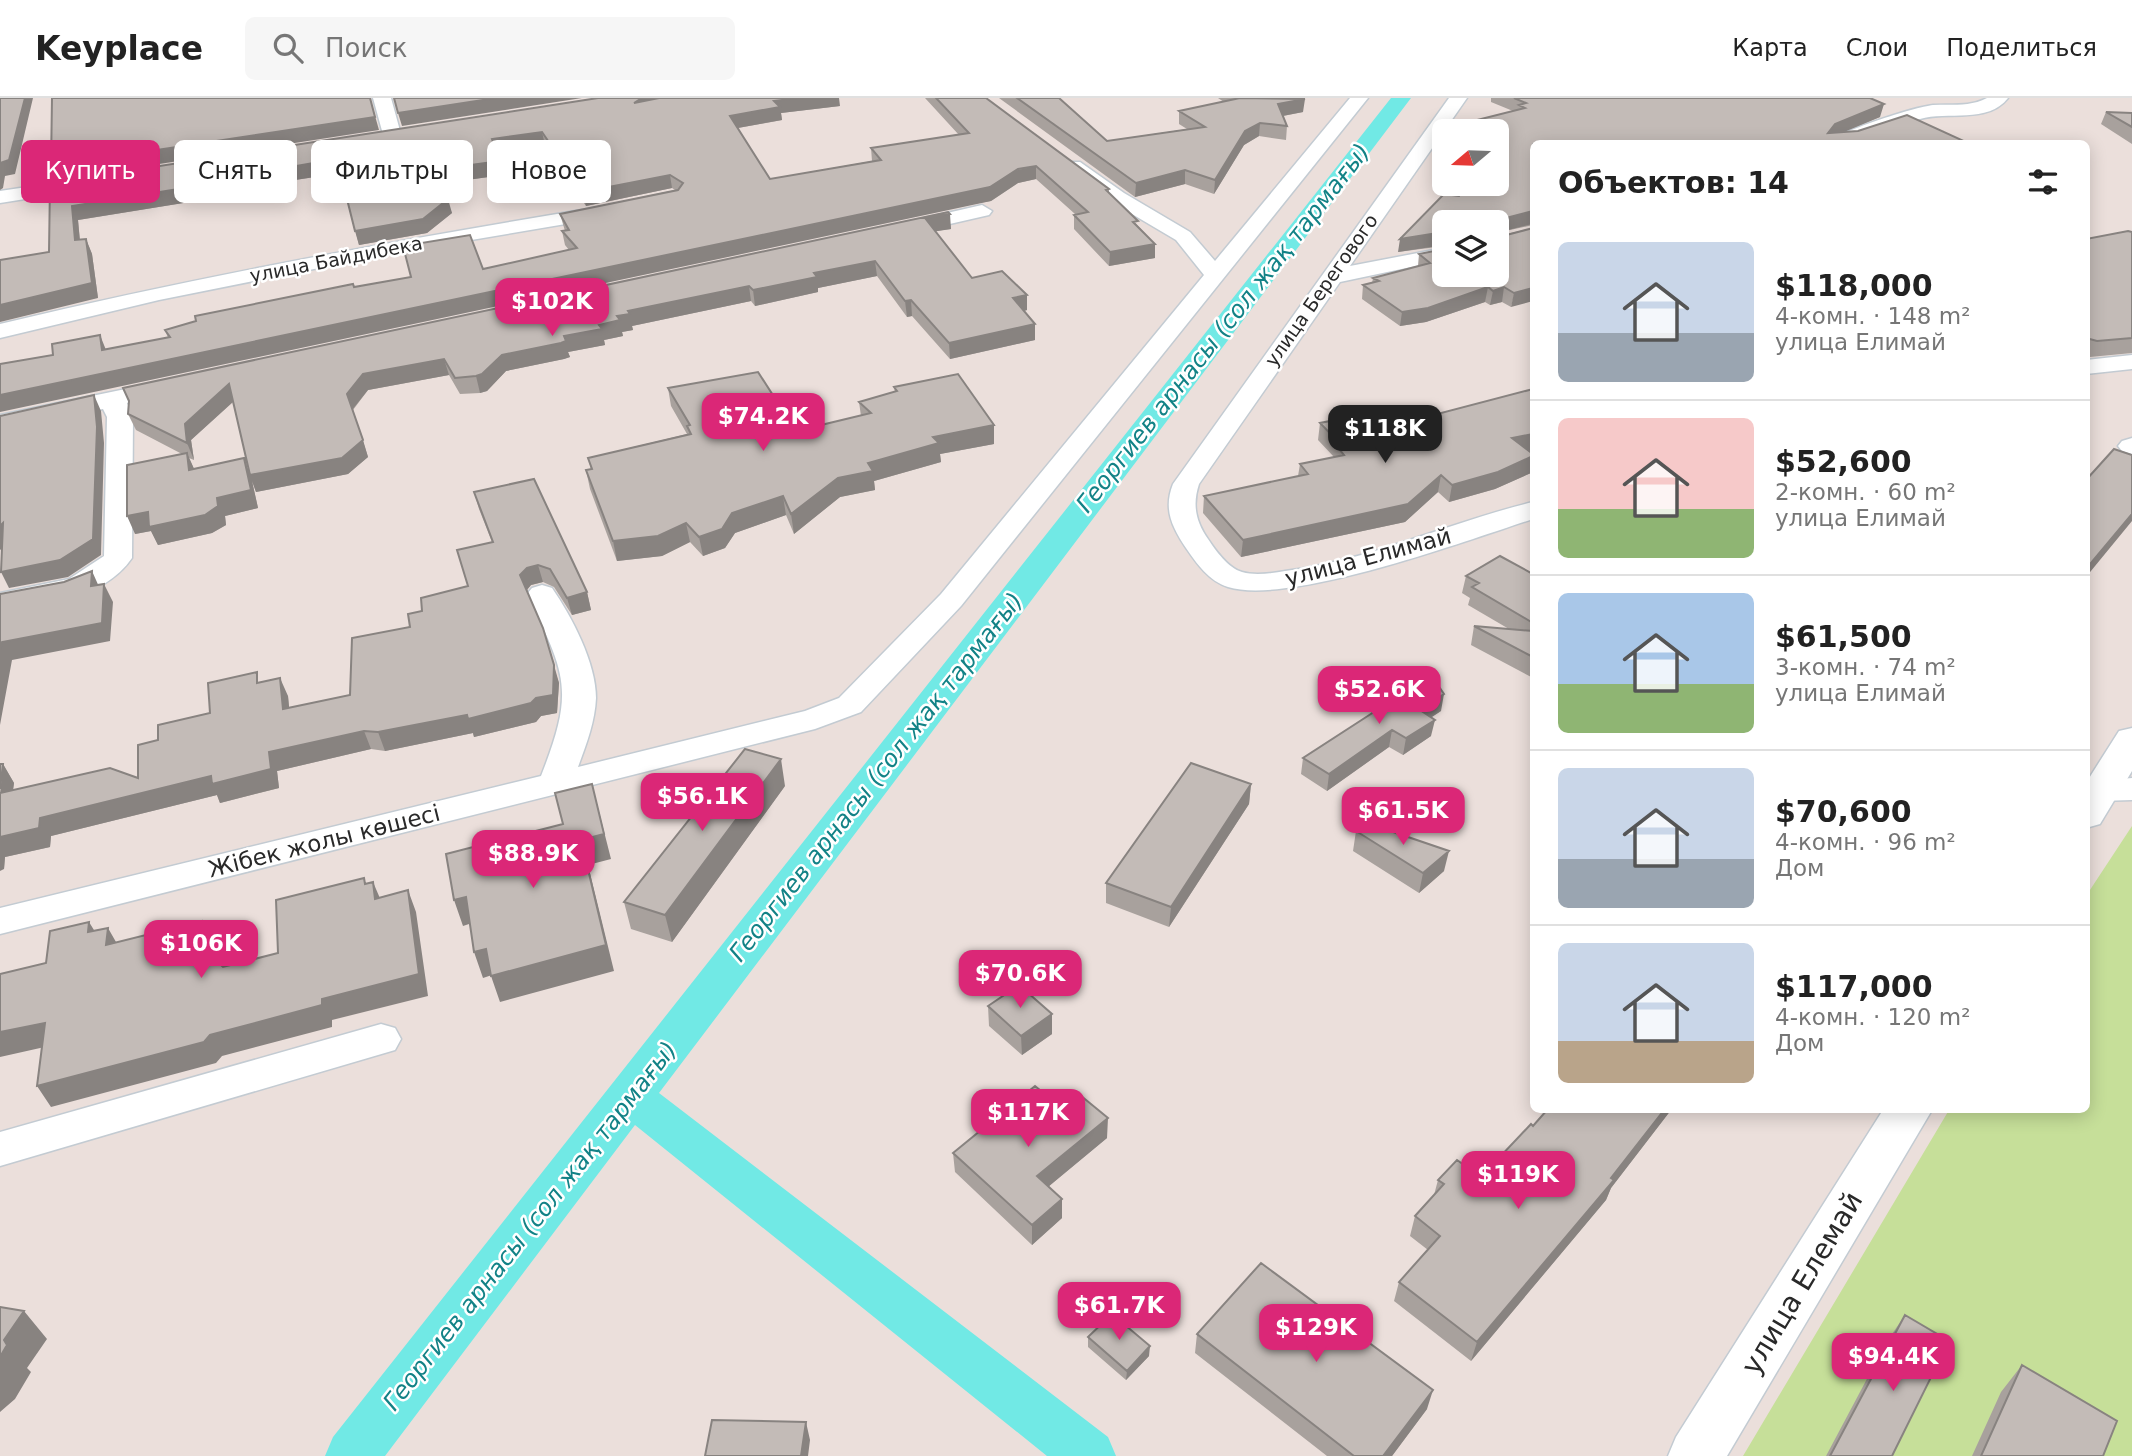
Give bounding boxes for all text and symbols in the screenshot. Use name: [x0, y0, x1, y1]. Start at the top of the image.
search box: [245, 17, 735, 80]
text: Keyplace: [35, 29, 203, 68]
icon: search: [269, 29, 307, 67]
text: Поиск: [325, 33, 407, 63]
text: Карта: [1732, 34, 1808, 62]
text: Слои: [1846, 34, 1908, 62]
text: Поделиться: [1946, 34, 2097, 62]
north arrow: [1432, 119, 1508, 196]
map controls: [1432, 119, 1509, 287]
water label: Георгиев арнасы (сол жақ тармағы): [1070, 138, 1376, 518]
chip: Купить: [21, 140, 160, 203]
chip: Снять: [174, 140, 297, 203]
chip: Фильтры: [311, 140, 473, 203]
chip: Новое: [487, 140, 611, 203]
icon: filters: [2024, 163, 2062, 201]
text: Объектов: 14: [1558, 165, 1789, 200]
street label: улица Берегового: [1260, 210, 1382, 370]
button: layers: [1432, 210, 1509, 287]
street label: улица Байдибека: [248, 231, 424, 287]
text: $118,000: [1775, 268, 1933, 303]
icon: home: [1614, 270, 1698, 354]
pin: $102K: [503, 278, 601, 338]
text: $102K: [511, 288, 593, 314]
text: 4-комн. · 148 m²: [1775, 303, 1970, 329]
text: улица Елимай: [1775, 329, 1946, 355]
pin: $74.2K: [706, 394, 820, 453]
text: $74.2K: [718, 403, 808, 429]
pin: $118K: [1336, 406, 1434, 465]
text: $118K: [1344, 415, 1426, 441]
text: $52,600: [1775, 444, 1912, 479]
icon: home: [1614, 446, 1698, 530]
text: 2-комн. · 60 m²: [1775, 479, 1956, 505]
text: улица Елимай: [1775, 505, 1946, 531]
street label: улица Елимай: [1282, 522, 1454, 592]
water label: Георгиев арнасы (сол жақ тармағы): [723, 587, 1029, 967]
text: $61,500: [1775, 619, 1912, 654]
icon: home: [1614, 621, 1698, 705]
text: 3-комн. · 74 m²: [1775, 654, 1956, 680]
pin: $52.6K: [1322, 666, 1436, 726]
text: $52.6K: [1334, 676, 1424, 702]
text: улица Елимай: [1775, 680, 1946, 706]
pin: $56.1K: [645, 774, 759, 833]
text: $56.1K: [657, 783, 747, 809]
pin: $61.5K: [1346, 788, 1460, 847]
text: $70,600: [1775, 794, 1912, 829]
icon: home: [1614, 796, 1698, 880]
text: $61.5K: [1358, 797, 1448, 823]
street label: Жібек жолы көшесі: [205, 800, 443, 882]
text: 4-комн. · 96 m²: [1775, 829, 1956, 855]
pin: $88.9K: [476, 830, 590, 890]
text: $88.9K: [488, 840, 578, 866]
text: Дом: [1775, 855, 1824, 881]
pin: $106K: [152, 920, 250, 980]
text: $106K: [160, 930, 242, 956]
pin: $70.6K: [963, 950, 1077, 1010]
text: $70.6K: [975, 960, 1065, 986]
text: $117,000: [1775, 969, 1933, 1004]
icon: home: [1614, 971, 1698, 1055]
text: 4-комн. · 120 m²: [1775, 1004, 1970, 1030]
text: Дом: [1775, 1030, 1824, 1056]
water label: Георгиев арнасы (сол жақ тармағы): [377, 1036, 683, 1416]
pin: $117K: [979, 1090, 1077, 1149]
text: $117K: [987, 1099, 1069, 1125]
pin: $119K: [1469, 1152, 1567, 1211]
text: $119K: [1477, 1161, 1559, 1187]
street label: улица Елемай: [1735, 1186, 1869, 1380]
pin: $61.7K: [1062, 1282, 1176, 1342]
text: $61.7K: [1074, 1292, 1164, 1318]
pin: $129K: [1267, 1304, 1365, 1364]
text: $129K: [1275, 1314, 1357, 1340]
pin: $94.4K: [1836, 1334, 1950, 1393]
text: $94.4K: [1848, 1343, 1938, 1369]

